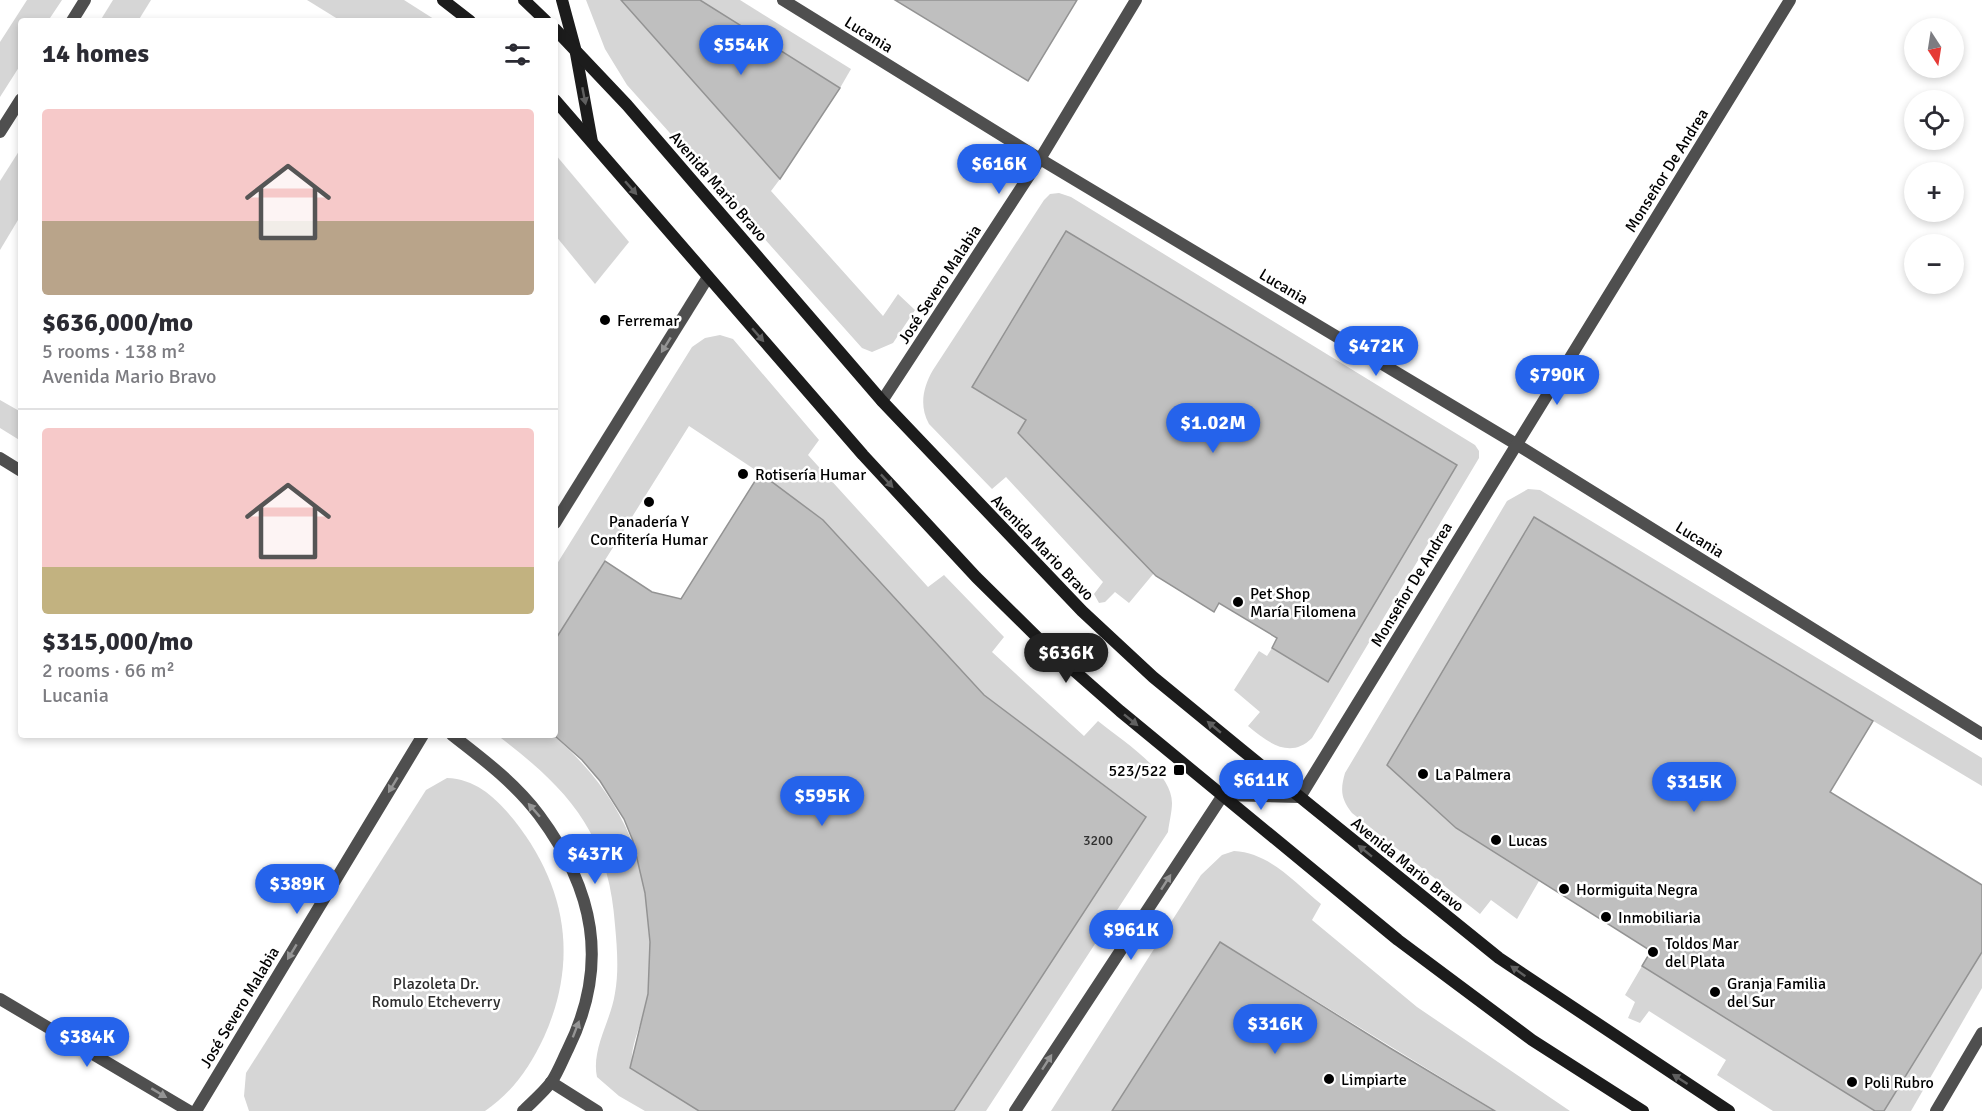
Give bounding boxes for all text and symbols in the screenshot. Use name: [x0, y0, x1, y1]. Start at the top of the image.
street label: Lucania: [840, 12, 896, 58]
north arrow: [1904, 18, 1964, 78]
map controls: [1904, 18, 1964, 294]
pin: $554K: [699, 25, 783, 76]
text: $554K: [713, 32, 769, 57]
text: 14 homes: [42, 38, 149, 70]
icon: filters: [501, 38, 534, 71]
one-way arrow: [580, 86, 589, 105]
button: locate: [1904, 90, 1964, 150]
street label: Monseñor De Andrea: [1621, 105, 1713, 236]
street label: Avenida Mario Bravo: [665, 127, 772, 246]
pin: $616K: [957, 144, 1041, 195]
icon: home: [234, 148, 342, 256]
text: $616K: [971, 151, 1027, 176]
button: +: [1904, 162, 1964, 222]
one-way arrow: [624, 180, 637, 195]
street label: José Severo Malabia: [894, 221, 986, 348]
button: −: [1904, 234, 1964, 294]
street label: Lucania: [1255, 265, 1312, 309]
text: $636,000/mo: [42, 307, 193, 339]
place label: Ferremar: [617, 311, 679, 331]
marker: Ferremar: [598, 313, 612, 327]
pin: $472K: [1334, 326, 1418, 377]
one-way arrow: [751, 328, 765, 343]
text: $472K: [1348, 333, 1404, 358]
one-way arrow: [661, 337, 672, 353]
text: 5 rooms · 138 m²: [42, 339, 186, 364]
pin: $790K: [1515, 355, 1599, 406]
text: $790K: [1529, 362, 1585, 387]
text: Avenida Mario Bravo: [42, 364, 217, 389]
pin: $1.02M: [1164, 403, 1262, 454]
text: $1.02M: [1180, 410, 1246, 435]
place label: Rotisería Humar: [755, 465, 866, 485]
icon: home: [234, 467, 342, 575]
marker: Rotisería Humar: [736, 467, 750, 481]
one-way arrow: [880, 474, 894, 489]
street label: Avenida Mario Bravo: [987, 491, 1098, 605]
marker: Panadería Y Confitería Humar: [642, 495, 656, 509]
place label: Panadería Y Confitería Humar: [590, 512, 708, 550]
street label: Lucania: [1671, 517, 1727, 563]
street label: Monseñor De Andrea: [1367, 518, 1457, 651]
place label: Pet Shop María Filomena: [1250, 584, 1356, 622]
marker: Pet Shop María Filomena: [1231, 595, 1245, 609]
text: $315,000/mo: [42, 626, 193, 658]
pin: $636K: [1024, 633, 1108, 684]
text: $636K: [1038, 640, 1094, 665]
text: 2 rooms · 66 m²: [42, 658, 175, 683]
text: Lucania: [42, 683, 109, 708]
one-way arrow: [1123, 714, 1139, 727]
one-way arrow: [1207, 721, 1222, 734]
pin: $611K: [1219, 760, 1303, 811]
place label: 523/522: [1108, 761, 1167, 781]
pin: $315K: [1652, 762, 1736, 813]
marker: 523/522: [1172, 763, 1186, 777]
place label: La Palmera: [1435, 765, 1511, 785]
text: $611K: [1233, 767, 1289, 792]
marker: La Palmera: [1416, 767, 1430, 781]
text: $315K: [1666, 769, 1722, 794]
pin: $595K: [780, 776, 864, 827]
one-way arrow: [388, 777, 399, 793]
text: $595K: [794, 783, 850, 808]
one-way arrow: [528, 803, 541, 818]
street label: Avenida Mario Bravo: [1347, 813, 1468, 916]
place label: Lucas: [1508, 831, 1547, 851]
house number: 3200: [1083, 832, 1113, 849]
marker: Lucas: [1489, 833, 1503, 847]
pin: $437K: [553, 834, 637, 885]
text: $437K: [567, 841, 623, 866]
one-way arrow: [1357, 844, 1373, 857]
pin: $389K: [255, 864, 339, 915]
text: $389K: [269, 871, 325, 896]
one-way arrow: [1160, 873, 1171, 890]
place label: Hormiguita Negra: [1576, 880, 1698, 900]
marker: Hormiguita Negra: [1557, 882, 1571, 896]
place label: Inmobiliaria: [1618, 908, 1701, 928]
pin: $961K: [1089, 910, 1173, 961]
marker: Inmobiliaria: [1599, 910, 1613, 924]
text: $961K: [1103, 917, 1159, 942]
place label: Toldos Mar del Plata: [1665, 934, 1739, 972]
street label: José Severo Malabia: [196, 943, 284, 1072]
one-way arrow: [287, 944, 297, 961]
marker: Toldos Mar del Plata: [1646, 945, 1660, 959]
one-way arrow: [1510, 966, 1526, 977]
park label: Plazoleta Dr. Romulo Etcheverry: [372, 974, 501, 1012]
place label: Granja Familia del Sur: [1727, 974, 1826, 1012]
marker: Granja Familia del Sur: [1708, 985, 1722, 999]
pin: $316K: [1233, 1004, 1317, 1055]
text: $316K: [1247, 1011, 1303, 1036]
pin: $384K: [45, 1017, 129, 1068]
one-way arrow: [572, 1020, 582, 1038]
text: $384K: [59, 1024, 115, 1049]
one-way arrow: [1041, 1054, 1052, 1070]
place label: Limpiarte: [1341, 1070, 1407, 1090]
marker: Limpiarte: [1322, 1072, 1336, 1086]
one-way arrow: [1673, 1073, 1689, 1085]
place label: Poli Rubro: [1864, 1073, 1934, 1093]
marker: Poli Rubro: [1845, 1075, 1859, 1089]
one-way arrow: [151, 1088, 168, 1098]

